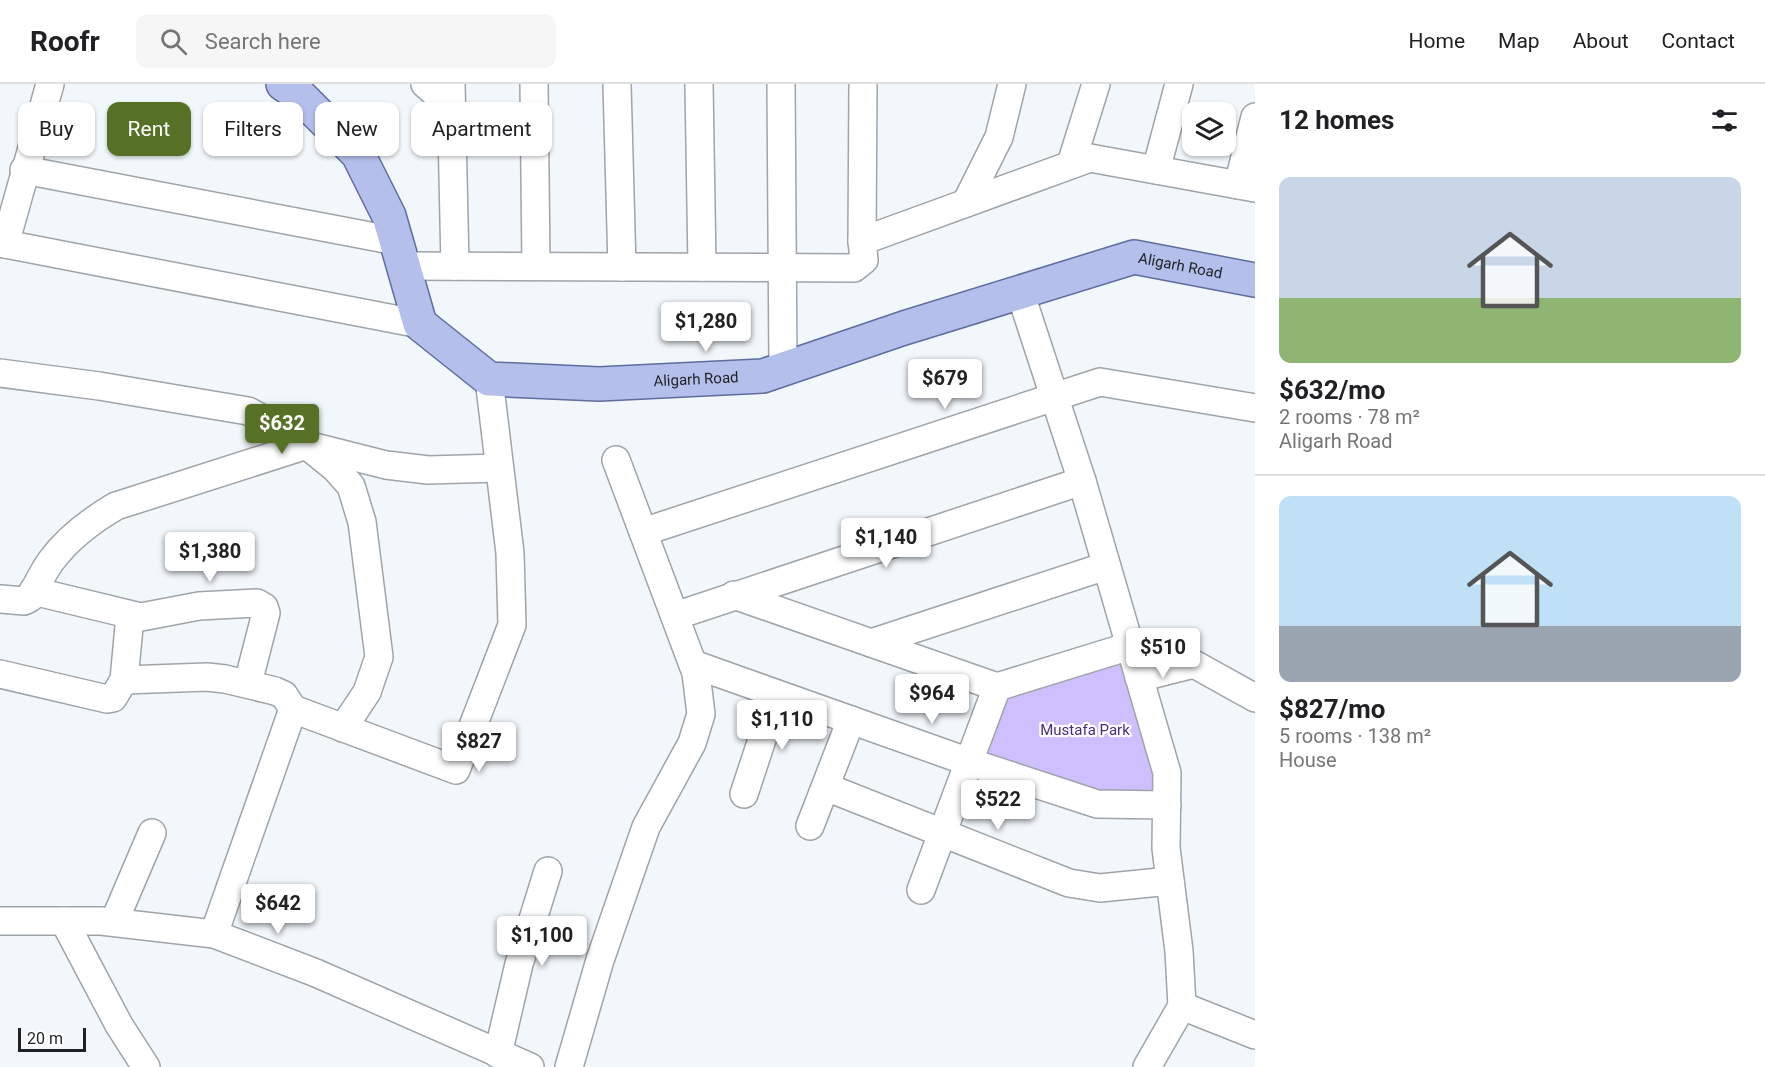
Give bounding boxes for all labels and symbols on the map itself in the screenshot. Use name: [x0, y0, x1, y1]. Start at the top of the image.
street label: Aligarh Road: [1137, 249, 1224, 283]
pin: $1,280: [657, 302, 755, 353]
pin: $679: [909, 359, 981, 410]
street label: Aligarh Road: [653, 368, 739, 390]
pin: $632: [246, 404, 318, 455]
pin: $1,140: [837, 518, 935, 569]
pin: $1,380: [161, 532, 259, 583]
pin: $510: [1127, 628, 1199, 679]
pin: $964: [896, 674, 968, 725]
pin: $1,110: [733, 700, 831, 751]
park label: Mustafa Park: [1040, 721, 1130, 739]
pin: $827: [443, 722, 515, 773]
pin: $522: [962, 780, 1034, 831]
pin: $642: [242, 884, 314, 935]
pin: $1,100: [493, 916, 591, 967]
scale bar: [18, 1025, 86, 1052]

